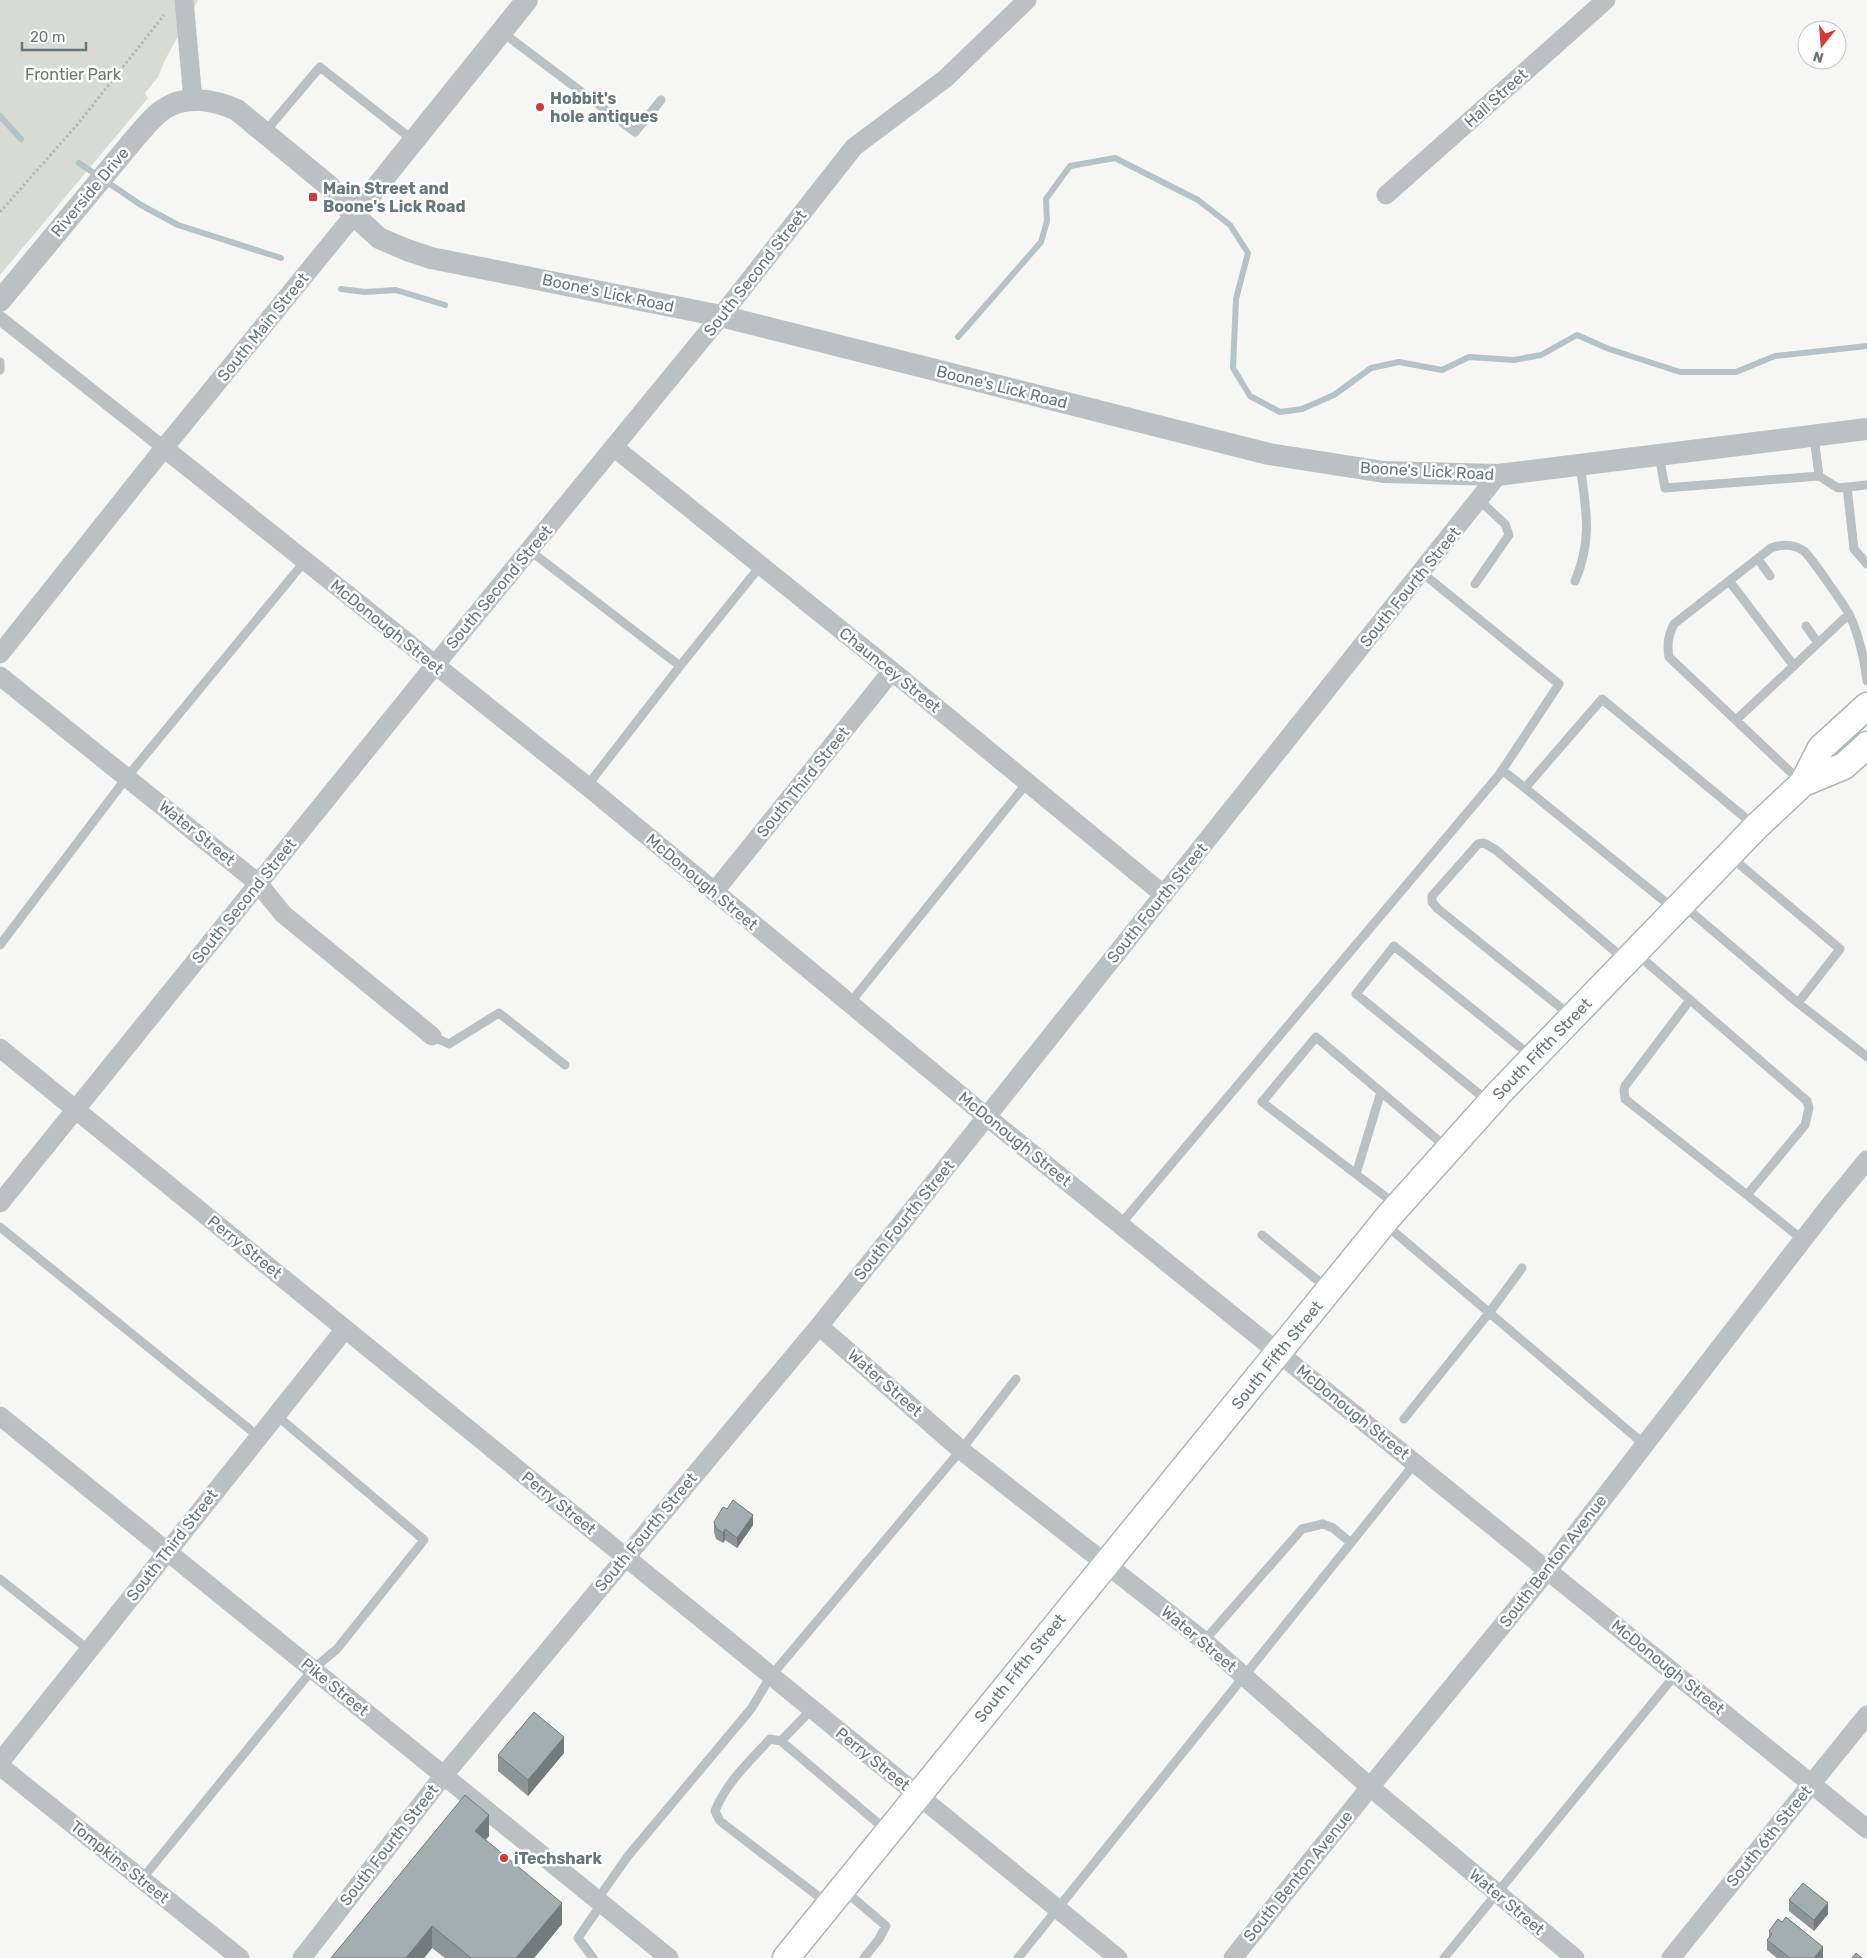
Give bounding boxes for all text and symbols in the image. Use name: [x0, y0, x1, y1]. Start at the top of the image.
scale bar: [22, 20, 86, 52]
north arrow: [1797, 20, 1847, 70]
text: 20 m: [30, 28, 65, 46]
text: N: [1811, 47, 1826, 67]
park label: Frontier Park: [25, 65, 122, 84]
street label: Hall Street: [1461, 65, 1531, 131]
place label: Hobbit's hole antiques: [550, 89, 658, 126]
marker: Hobbit's hole antiques: [534, 101, 546, 113]
street label: Riverside Drive: [47, 143, 133, 241]
place label: Main Street and Boone's Lick Road: [323, 179, 466, 216]
marker: Main Street and Boone's Lick Road: [307, 191, 319, 203]
street label: South Second Street: [700, 206, 810, 340]
street label: South Main Street: [213, 269, 313, 385]
street label: Boone's Lick Road: [540, 270, 676, 316]
street label: Boone's Lick Road: [935, 362, 1069, 412]
street label: Boone's Lick Road: [1360, 458, 1494, 484]
street label: South Second Street: [442, 522, 556, 652]
street label: South Fourth Street: [1356, 523, 1464, 651]
street label: McDonough Street: [327, 576, 447, 678]
street label: Chauncey Street: [836, 623, 944, 717]
street label: South Third Street: [753, 723, 853, 841]
street label: Water Street: [155, 797, 239, 869]
street label: McDonough Street: [642, 830, 762, 934]
street label: South Second Street: [188, 835, 300, 967]
street label: South Fourth Street: [1103, 839, 1211, 967]
street label: South Fifth Street: [1489, 994, 1595, 1104]
street label: McDonough Street: [955, 1088, 1075, 1190]
street label: South Fourth Street: [850, 1156, 958, 1284]
street label: Perry Street: [204, 1211, 286, 1283]
street label: South Fifth Street: [1227, 1297, 1327, 1413]
street label: Water Street: [844, 1346, 926, 1420]
street label: McDonough Street: [1293, 1361, 1413, 1463]
street label: Perry Street: [518, 1467, 600, 1539]
street label: South Fourth Street: [591, 1469, 701, 1595]
street label: South Third Street: [123, 1485, 221, 1605]
street label: South Benton Avenue: [1495, 1491, 1611, 1631]
street label: Water Street: [1158, 1602, 1240, 1676]
street label: South Fifth Street: [970, 1610, 1070, 1726]
street label: McDonough Street: [1608, 1616, 1728, 1718]
street label: Pike Street: [297, 1654, 373, 1720]
street label: Perry Street: [832, 1723, 914, 1795]
street label: South Fourth Street: [336, 1780, 442, 1910]
street label: South 6th Street: [1722, 1782, 1816, 1890]
street label: South Benton Avenue: [1239, 1807, 1357, 1945]
street label: Tompkins Street: [67, 1817, 173, 1907]
place label: iTechshark: [514, 1849, 602, 1868]
marker: iTechshark: [498, 1852, 510, 1864]
street label: Water Street: [1466, 1865, 1548, 1939]

